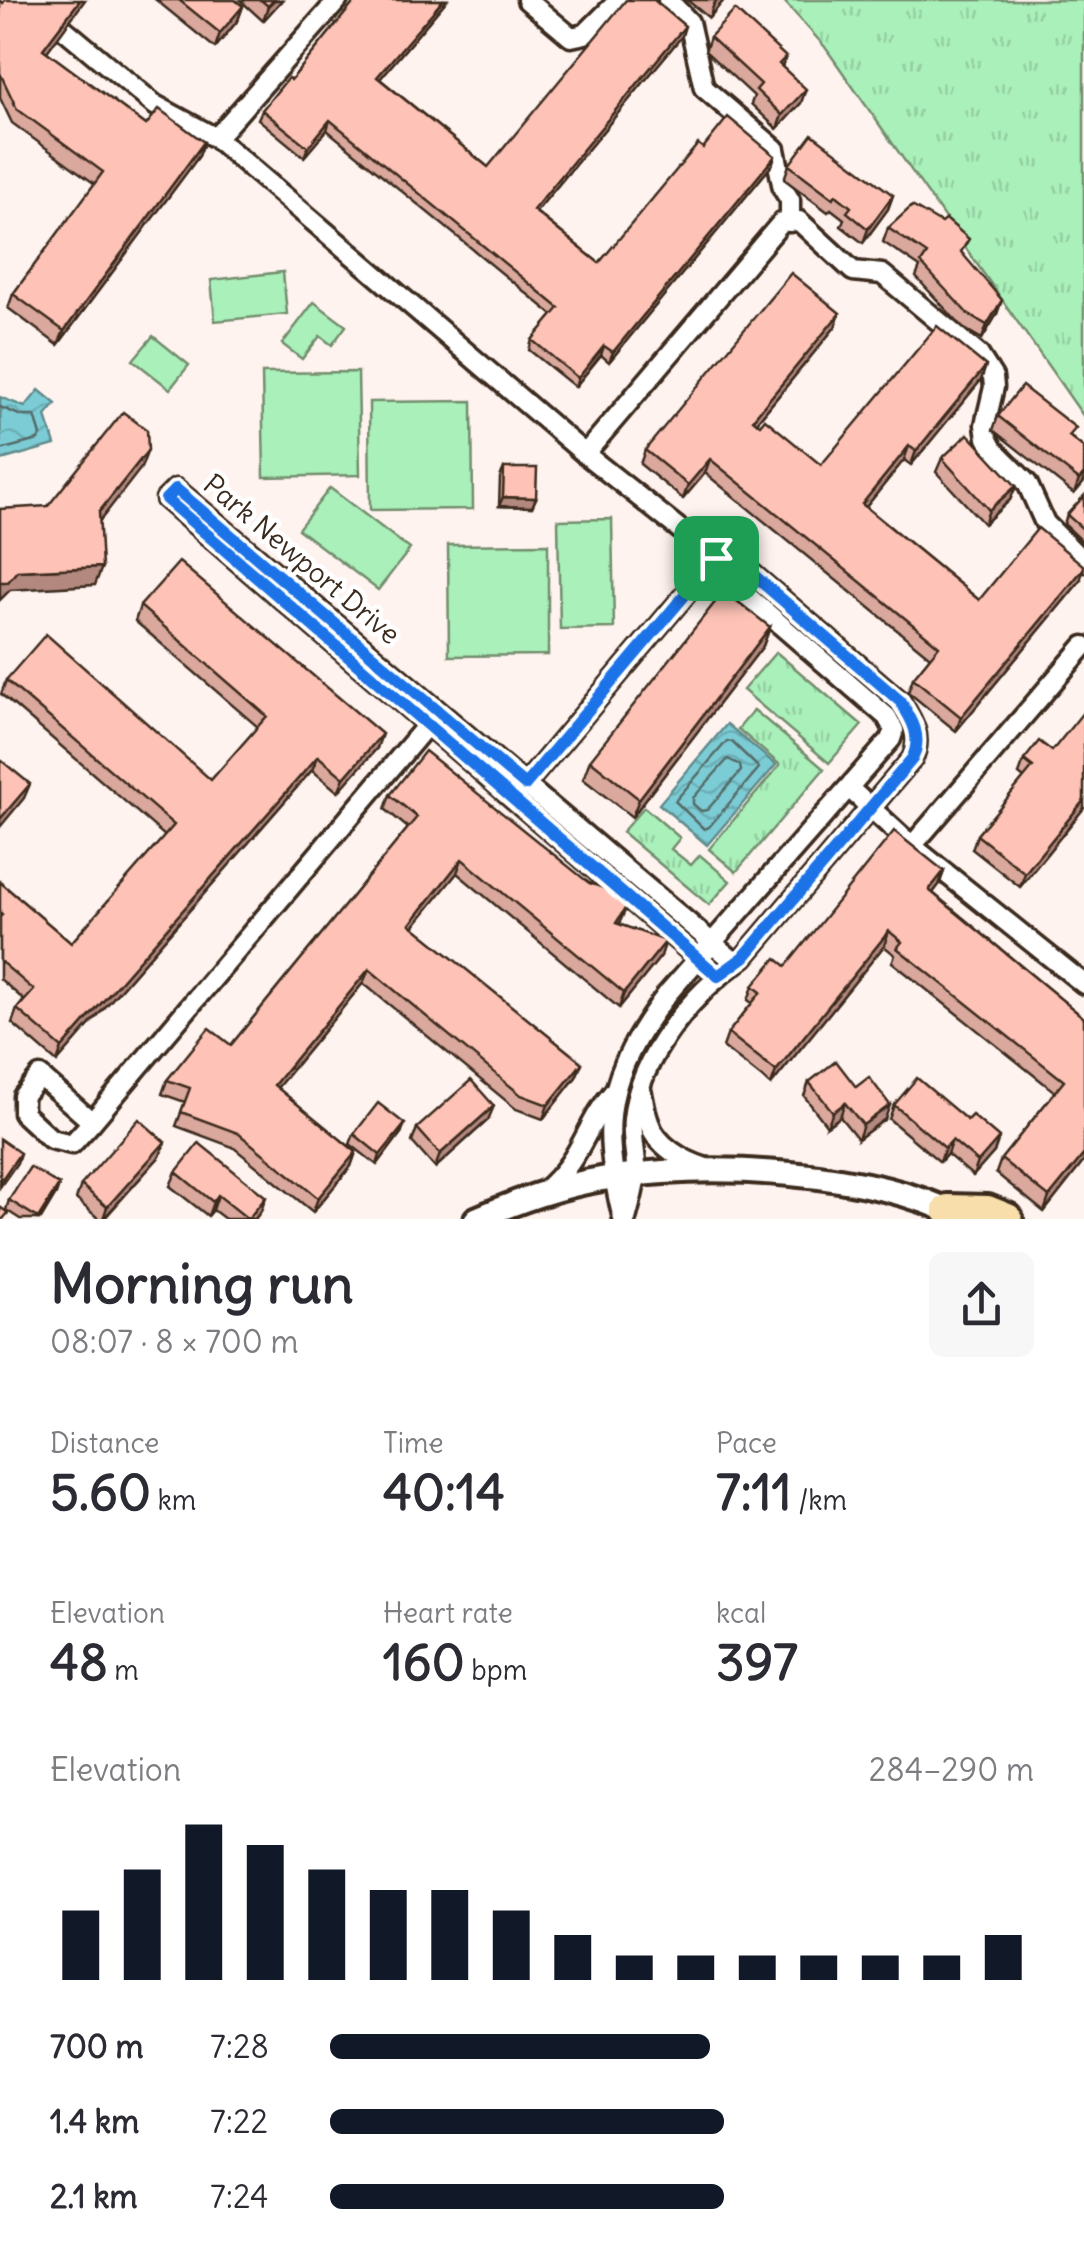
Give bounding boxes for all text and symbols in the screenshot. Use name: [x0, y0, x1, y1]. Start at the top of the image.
street label: Park Newport Drive: [196, 466, 408, 652]
pin: [674, 516, 759, 601]
icon: arrive: [689, 531, 744, 586]
text: Morning run: [50, 1249, 354, 1318]
button: share: [929, 1252, 1034, 1357]
text: 08:07 · 8 × 700 m: [50, 1321, 299, 1362]
text: Distance: [50, 1425, 159, 1461]
text: Time: [383, 1425, 444, 1461]
text: Pace: [716, 1425, 777, 1461]
text: 5.60: [50, 1461, 151, 1524]
text: 40:14: [383, 1461, 505, 1524]
text: 7:11: [716, 1461, 792, 1524]
text: km: [151, 1482, 196, 1518]
text: /km: [792, 1482, 847, 1518]
text: Elevation: [50, 1595, 165, 1631]
text: Heart rate: [383, 1595, 513, 1631]
text: kcal: [716, 1595, 766, 1631]
text: 48: [50, 1631, 108, 1694]
text: 160: [383, 1631, 465, 1694]
text: 397: [716, 1631, 798, 1694]
text: m: [108, 1652, 139, 1688]
text: bpm: [465, 1652, 527, 1688]
text: Elevation: [50, 1749, 181, 1790]
text: 284–290 m: [869, 1749, 1034, 1790]
text: 700 m: [50, 2026, 143, 2067]
text: 7:28: [210, 2026, 269, 2067]
text: 1.4 km: [50, 2101, 139, 2142]
text: 7:22: [210, 2101, 268, 2142]
text: 2.1 km: [50, 2176, 138, 2217]
text: 7:24: [210, 2176, 268, 2217]

